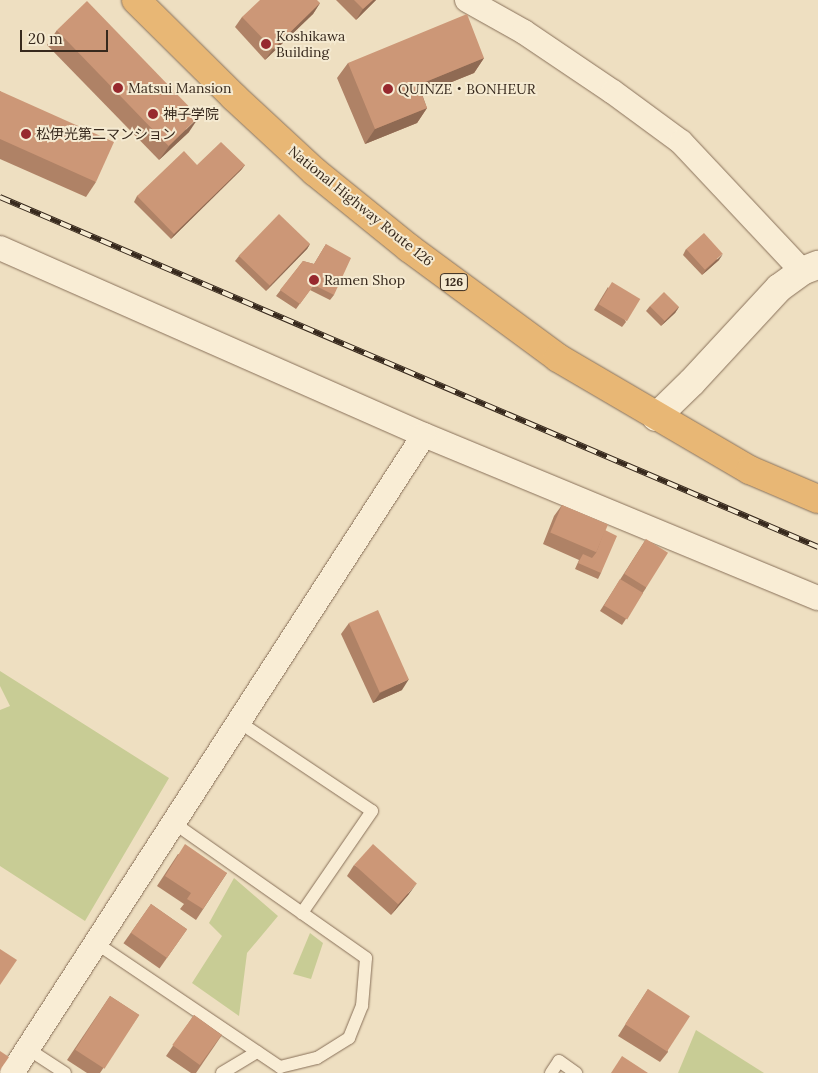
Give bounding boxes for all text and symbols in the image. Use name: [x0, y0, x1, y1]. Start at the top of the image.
scale bar: [22, 20, 110, 52]
place label: Koshikawa Building: [276, 28, 345, 60]
text: 20 m: [28, 29, 63, 48]
marker: Koshikawa Building: [260, 38, 272, 50]
place label: Matsui Mansion: [128, 80, 232, 96]
place label: QUINZE・BONHEUR: [398, 81, 536, 97]
marker: Matsui Mansion: [112, 82, 124, 94]
marker: QUINZE・BONHEUR: [382, 83, 394, 95]
place label: 神子学院: [163, 106, 219, 122]
marker: 神子学院: [147, 108, 159, 120]
place label: 松伊光第二マンション: [36, 126, 176, 142]
marker: 松伊光第二マンション: [20, 128, 32, 140]
street label: National Highway Route 126: [285, 142, 437, 270]
place label: Ramen Shop: [324, 272, 405, 288]
road number: 126: [439, 272, 469, 292]
marker: Ramen Shop: [308, 274, 320, 286]

